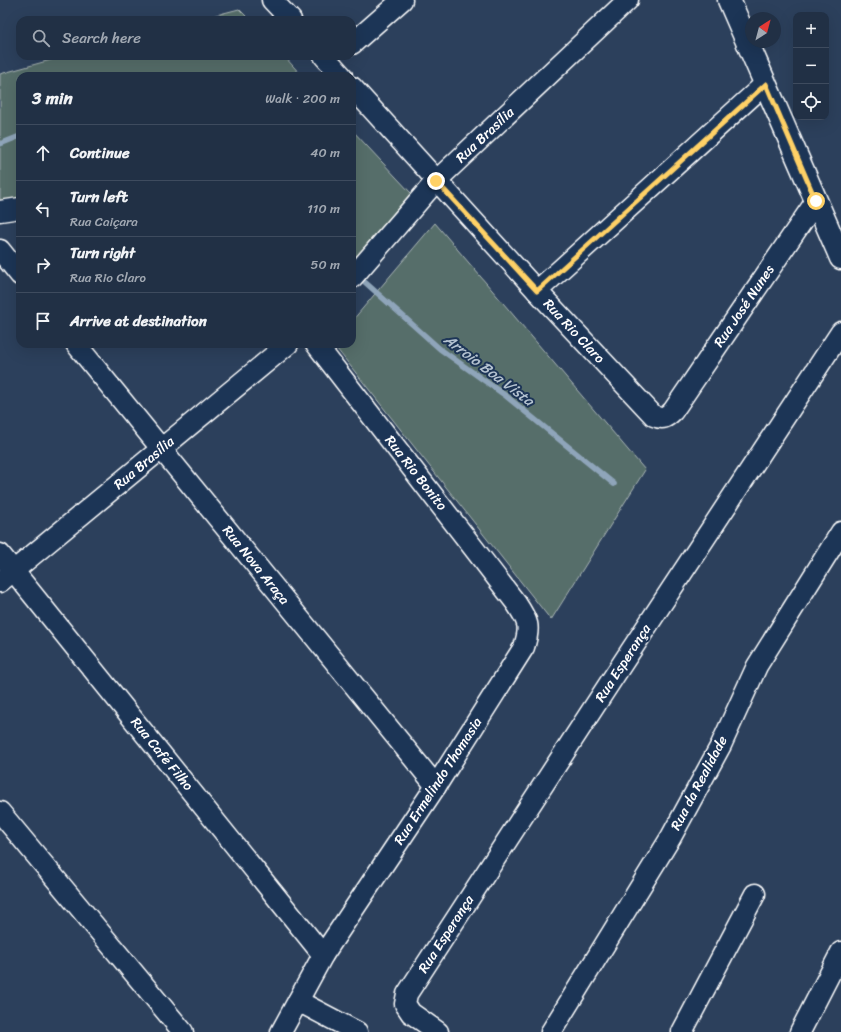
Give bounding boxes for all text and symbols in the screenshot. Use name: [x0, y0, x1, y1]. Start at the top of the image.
north arrow: [745, 12, 781, 48]
map controls: [793, 12, 829, 120]
button: +: [793, 12, 829, 48]
search box: [16, 16, 356, 60]
text: Search here: [62, 25, 141, 51]
icon: search: [30, 27, 52, 49]
button: −: [793, 48, 829, 84]
text: 3 min: [32, 83, 73, 113]
button: locate: [793, 84, 829, 120]
text: Walk · 200 m: [265, 87, 340, 110]
street label: Rua Brasília: [450, 100, 521, 169]
text: Continue: [70, 140, 130, 166]
text: 40 m: [310, 141, 340, 164]
icon: ahead: [32, 142, 54, 164]
route end: [427, 172, 445, 190]
text: Turn left: [70, 184, 128, 210]
route start: [807, 192, 825, 210]
text: 110 m: [307, 197, 340, 220]
icon: left: [32, 198, 54, 220]
text: Rua Caiçara: [70, 210, 138, 233]
text: Turn right: [70, 240, 135, 266]
text: 50 m: [310, 253, 340, 276]
icon: right: [32, 254, 54, 276]
street label: Rua José Nunes: [707, 259, 781, 352]
text: Rua Rio Claro: [70, 266, 146, 289]
street label: Rua Rio Claro: [537, 293, 611, 370]
text: Arrive at destination: [70, 308, 207, 334]
icon: arrive: [32, 310, 54, 332]
water label: Arroio Boa Vista: [437, 327, 541, 414]
street label: Rua Brasília: [108, 429, 181, 496]
street label: Rua Rio Bonito: [378, 430, 454, 516]
street label: Rua Nova Araça: [216, 520, 296, 610]
street label: Rua Esperança: [588, 618, 658, 707]
street label: Rua Café Filho: [124, 711, 200, 797]
street label: Rua Ermelindo Thomasia: [387, 712, 489, 850]
street label: Rua da Realidade: [663, 731, 735, 835]
street label: Rua Esperança: [411, 889, 481, 978]

